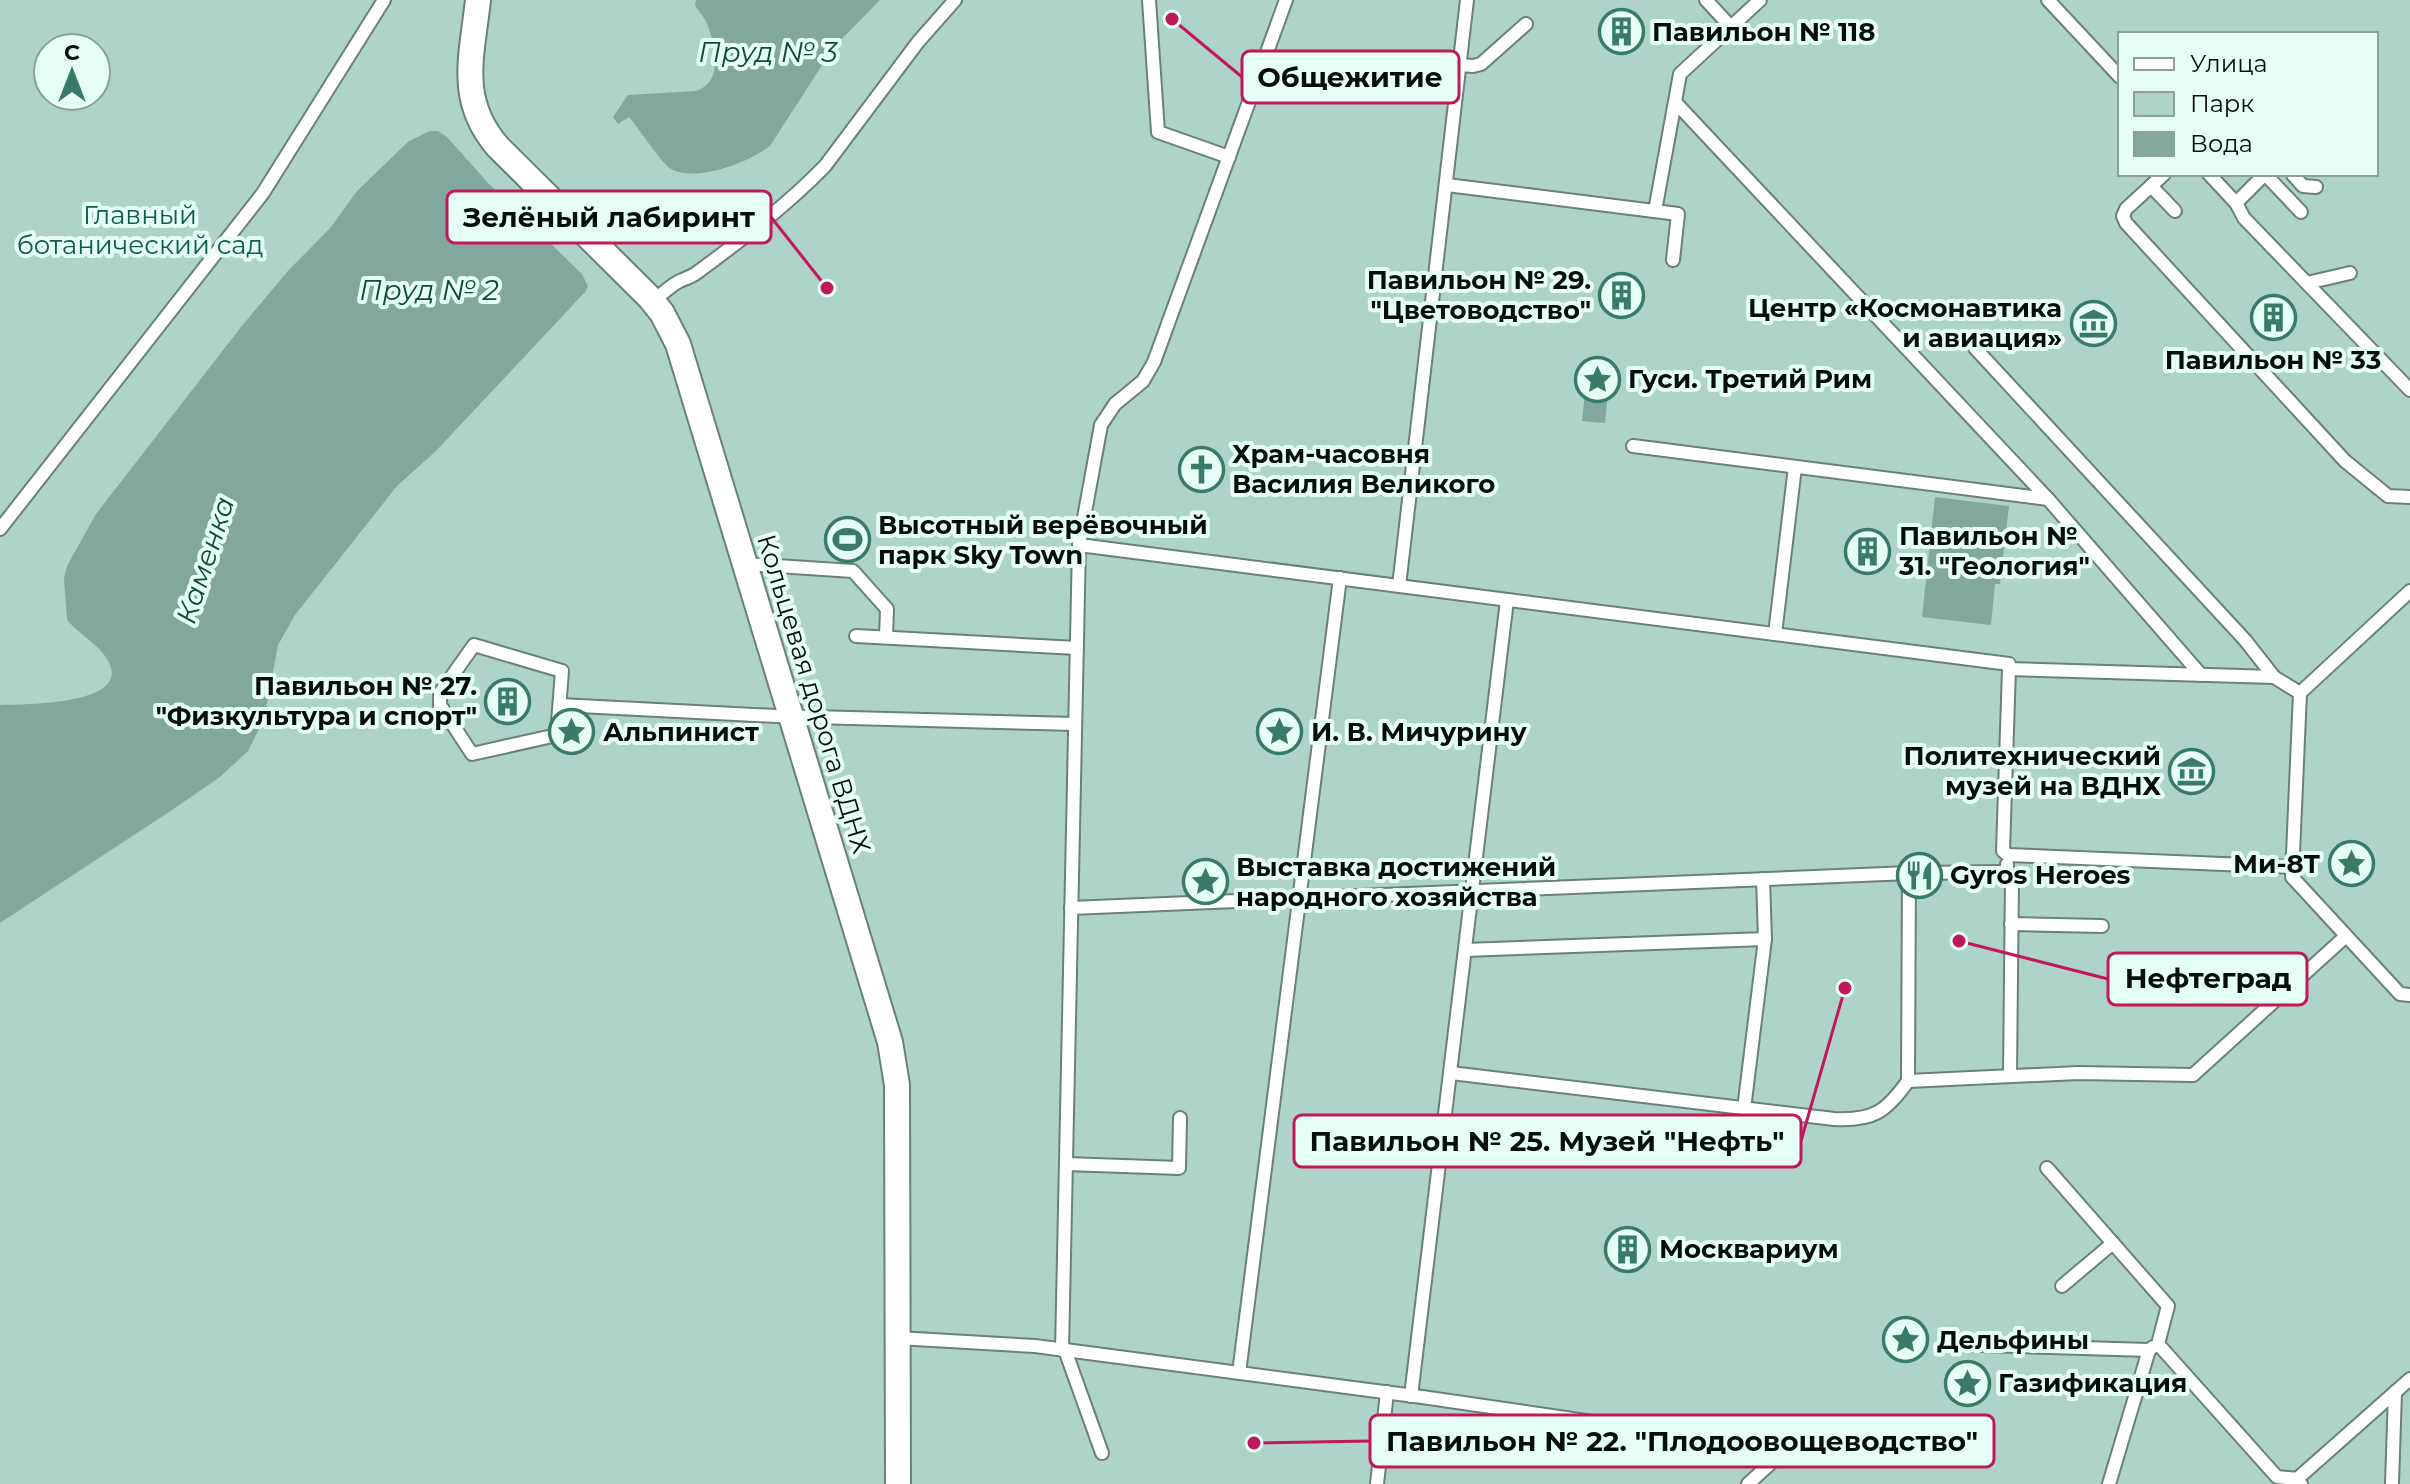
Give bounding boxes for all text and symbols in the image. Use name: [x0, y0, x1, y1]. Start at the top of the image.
building icon: Павильон № 118: [1597, 8, 1645, 56]
place label: Павильон № 118: [1652, 16, 1875, 48]
north arrow: [32, 32, 112, 112]
legend: [2118, 32, 2378, 176]
water label: Пруд № 3: [698, 35, 839, 69]
text: С: [64, 39, 80, 66]
text: Улица: [2190, 49, 2268, 78]
callout: Общежитие: [1242, 51, 1459, 103]
text: Общежитие: [1257, 60, 1443, 94]
text: Парк: [2190, 89, 2254, 118]
text: Вода: [2190, 129, 2253, 158]
callout: Зелёный лабиринт: [447, 191, 771, 243]
park label: Главный ботанический сад: [17, 199, 263, 261]
text: Зелёный лабиринт: [462, 200, 755, 234]
place label: Павильон № 29. "Цветоводство": [1367, 264, 1591, 326]
building icon: Павильон № 29. "Цветоводство": [1598, 271, 1646, 319]
water label: Пруд № 2: [359, 273, 499, 307]
place label: Центр «Космонавтика и авиация»: [1748, 292, 2062, 354]
building icon: Павильон № 33: [2249, 293, 2297, 341]
museum icon: Центр «Космонавтика и авиация»: [2069, 299, 2117, 347]
place label: Павильон № 33: [2165, 344, 2381, 376]
place icon: Гуси. Третий Рим: [1573, 355, 1621, 403]
place label: Гуси. Третий Рим: [1628, 363, 1872, 395]
place label: Храм-часовня Василия Великого: [1232, 438, 1495, 500]
church icon: Храм-часовня Василия Великого: [1177, 445, 1225, 493]
water label: Каменка: [169, 492, 241, 628]
place label: Высотный верёвочный парк Sky Town: [878, 509, 1208, 571]
sports icon: Высотный верёвочный парк Sky Town: [823, 516, 871, 564]
place label: Павильон № 31. "Геология": [1898, 520, 2090, 582]
building icon: Павильон № 31. "Геология": [1844, 527, 1892, 575]
street label: Кольцевая дорога ВДНХ: [750, 531, 878, 858]
place label: Павильон № 27. "Физкультура и спорт": [156, 670, 477, 732]
building icon: Павильон № 27. "Физкультура и спорт": [484, 677, 532, 725]
place icon: Альпинист: [548, 708, 596, 756]
place icon: И. В. Мичурину: [1256, 708, 1304, 756]
place label: Альпинист: [603, 716, 759, 748]
place label: И. В. Мичурину: [1311, 716, 1527, 748]
place label: Политехнический музей на ВДНХ: [1904, 740, 2161, 802]
museum icon: Политехнический музей на ВДНХ: [2168, 747, 2216, 795]
place icon: Ми-8Т: [2327, 840, 2375, 888]
place label: Ми-8Т: [2233, 848, 2320, 880]
place label: Выставка достижений народного хозяйства: [1236, 851, 1556, 913]
restaurant icon: Gyros Heroes: [1895, 851, 1943, 899]
place icon: Выставка достижений народного хозяйства: [1181, 858, 1229, 906]
place label: Gyros Heroes: [1950, 859, 2131, 891]
callout: Нефтеград: [2108, 953, 2307, 1005]
text: Нефтеград: [2125, 961, 2291, 995]
callout: Павильон № 25. Музей "Нефть": [1294, 1115, 1801, 1167]
text: Павильон № 25. Музей "Нефть": [1310, 1124, 1784, 1158]
building icon: Москвариум: [1604, 1225, 1652, 1273]
place label: Москвариум: [1659, 1233, 1839, 1265]
place icon: Дельфины: [1882, 1316, 1930, 1364]
place label: Дельфины: [1937, 1324, 2089, 1356]
place icon: Газификация: [1943, 1359, 1991, 1407]
place label: Газификация: [1998, 1367, 2187, 1399]
callout: Павильон № 22. "Плодоовощеводство": [1370, 1415, 1994, 1467]
text: Павильон № 22. "Плодоовощеводство": [1386, 1424, 1978, 1458]

